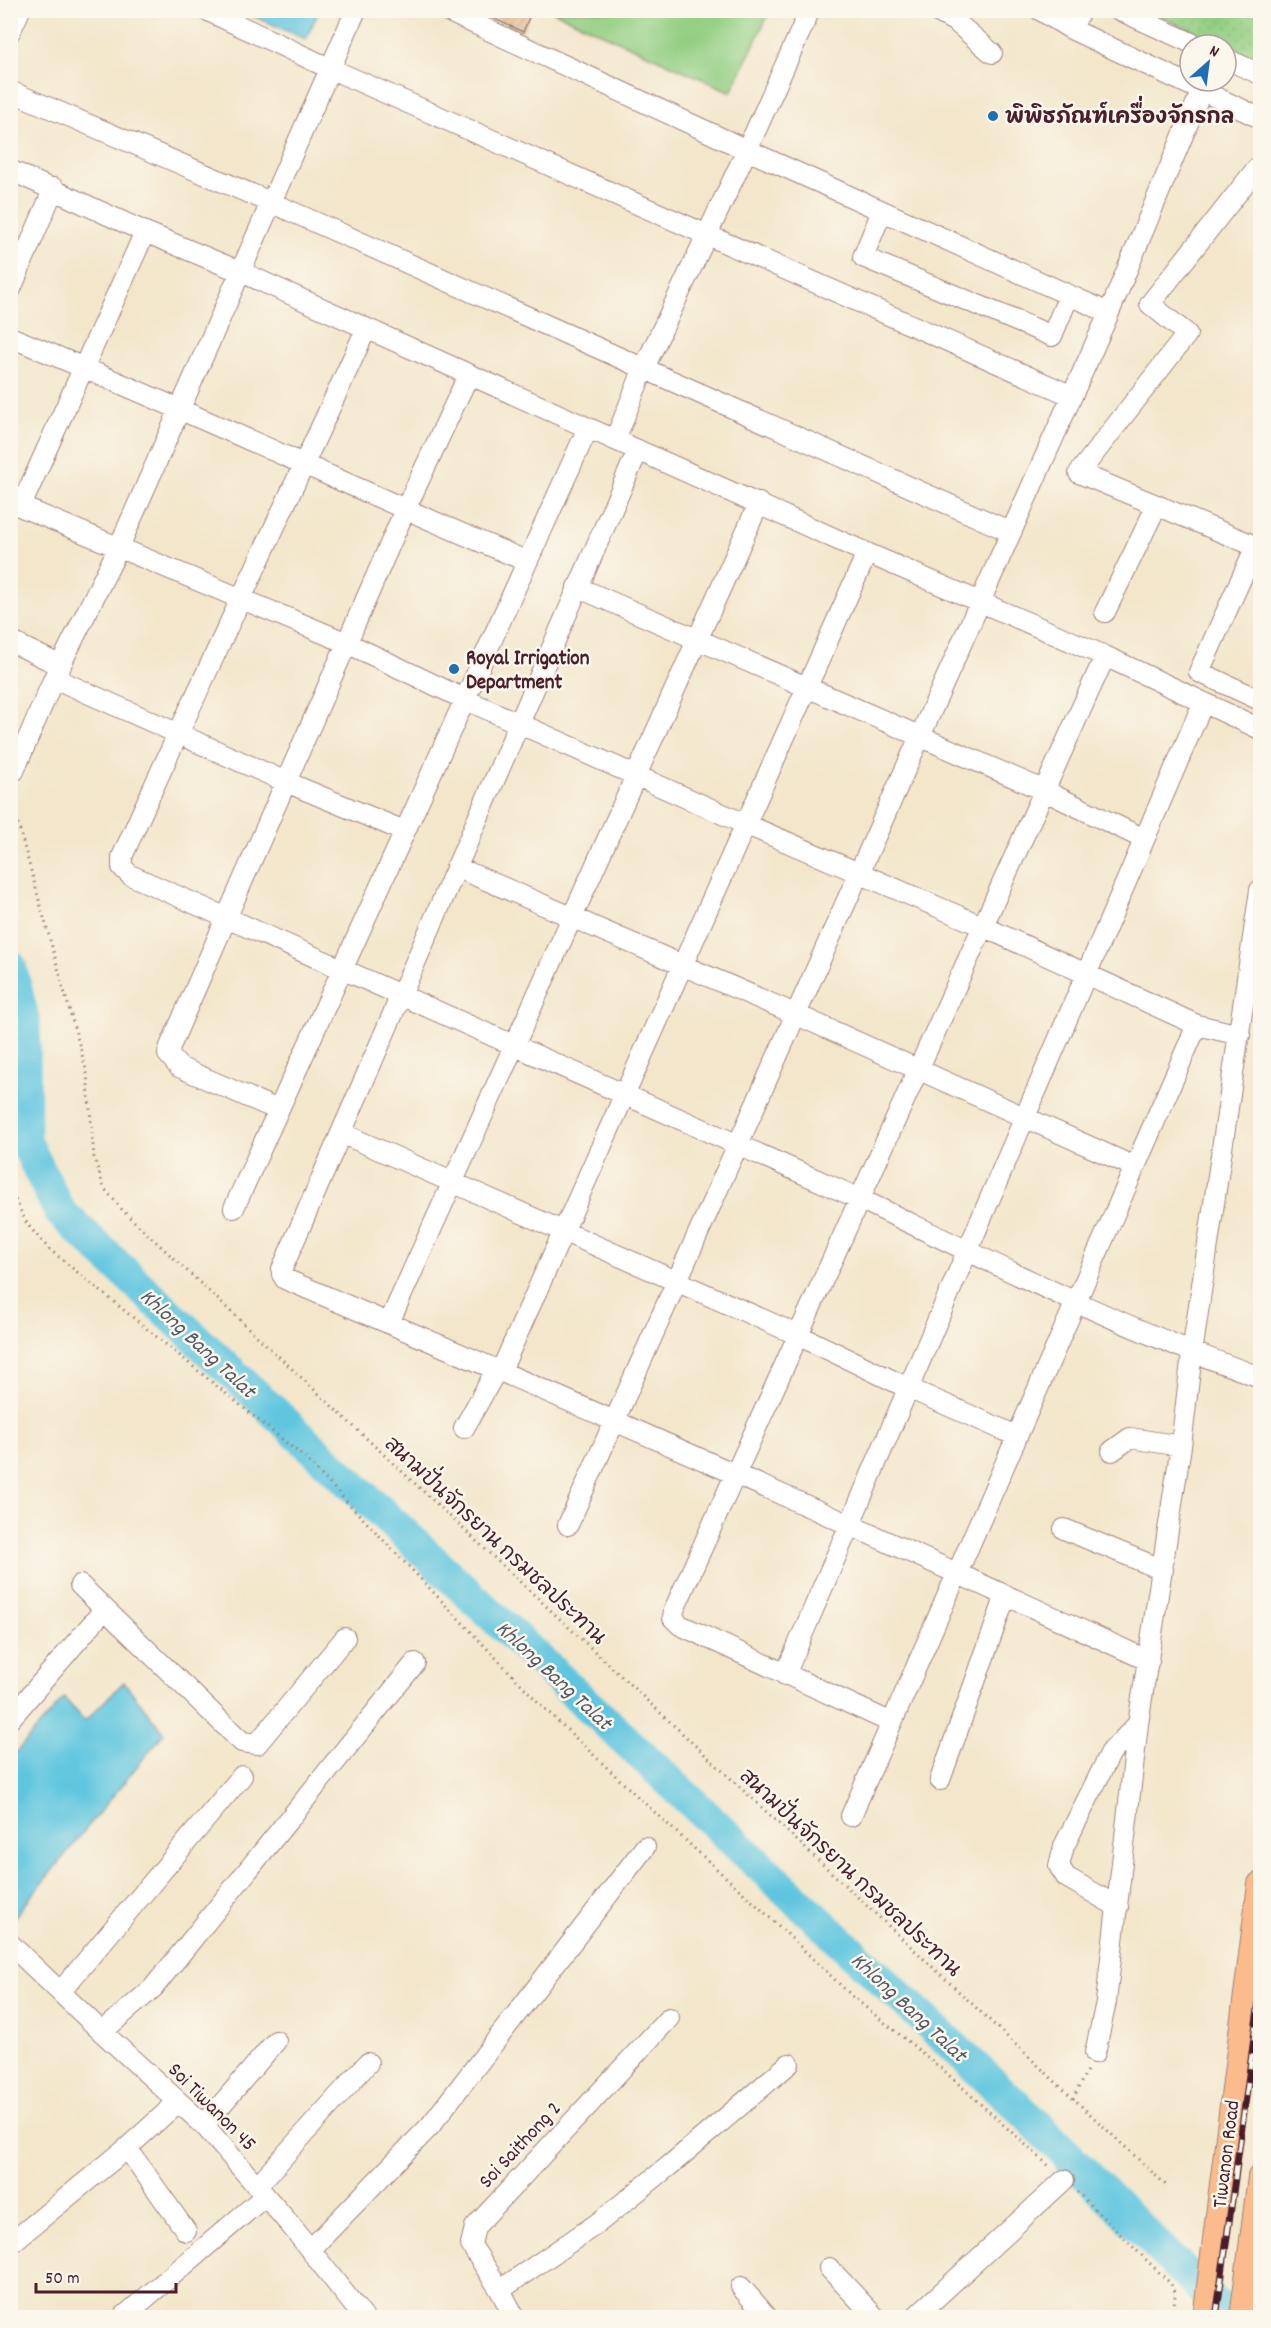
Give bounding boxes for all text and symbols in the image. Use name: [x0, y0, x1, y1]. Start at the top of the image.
north arrow: [1178, 33, 1238, 93]
text: N: [1205, 40, 1223, 64]
place label: พิพิธภัณฑ์เครื่องจักรกล: [1005, 95, 1234, 134]
marker: พิพิธภัณฑ์เครื่องจักรกล: [986, 109, 1000, 123]
place label: Royal Irrigation Department: [466, 645, 590, 699]
marker: Royal Irrigation Department: [447, 662, 461, 676]
water label: Khlong Bang Talat: [132, 1283, 263, 1408]
street label: สนามปั่นจักรยาน กรมชลประทาน: [376, 1427, 615, 1653]
water label: Khlong Bang Talat: [488, 1615, 619, 1740]
street label: สนามปั่นจักรยาน กรมชลประทาน: [731, 1759, 970, 1985]
water label: Khlong Bang Talat: [843, 1947, 974, 2072]
street label: Soi Tiwanon 45: [160, 2057, 262, 2159]
street label: Soi Saithong 2: [473, 2096, 570, 2196]
street label: Tiwanon Road: [1206, 2099, 1249, 2210]
scale bar: [36, 2256, 176, 2294]
text: 50 m: [45, 2267, 80, 2292]

